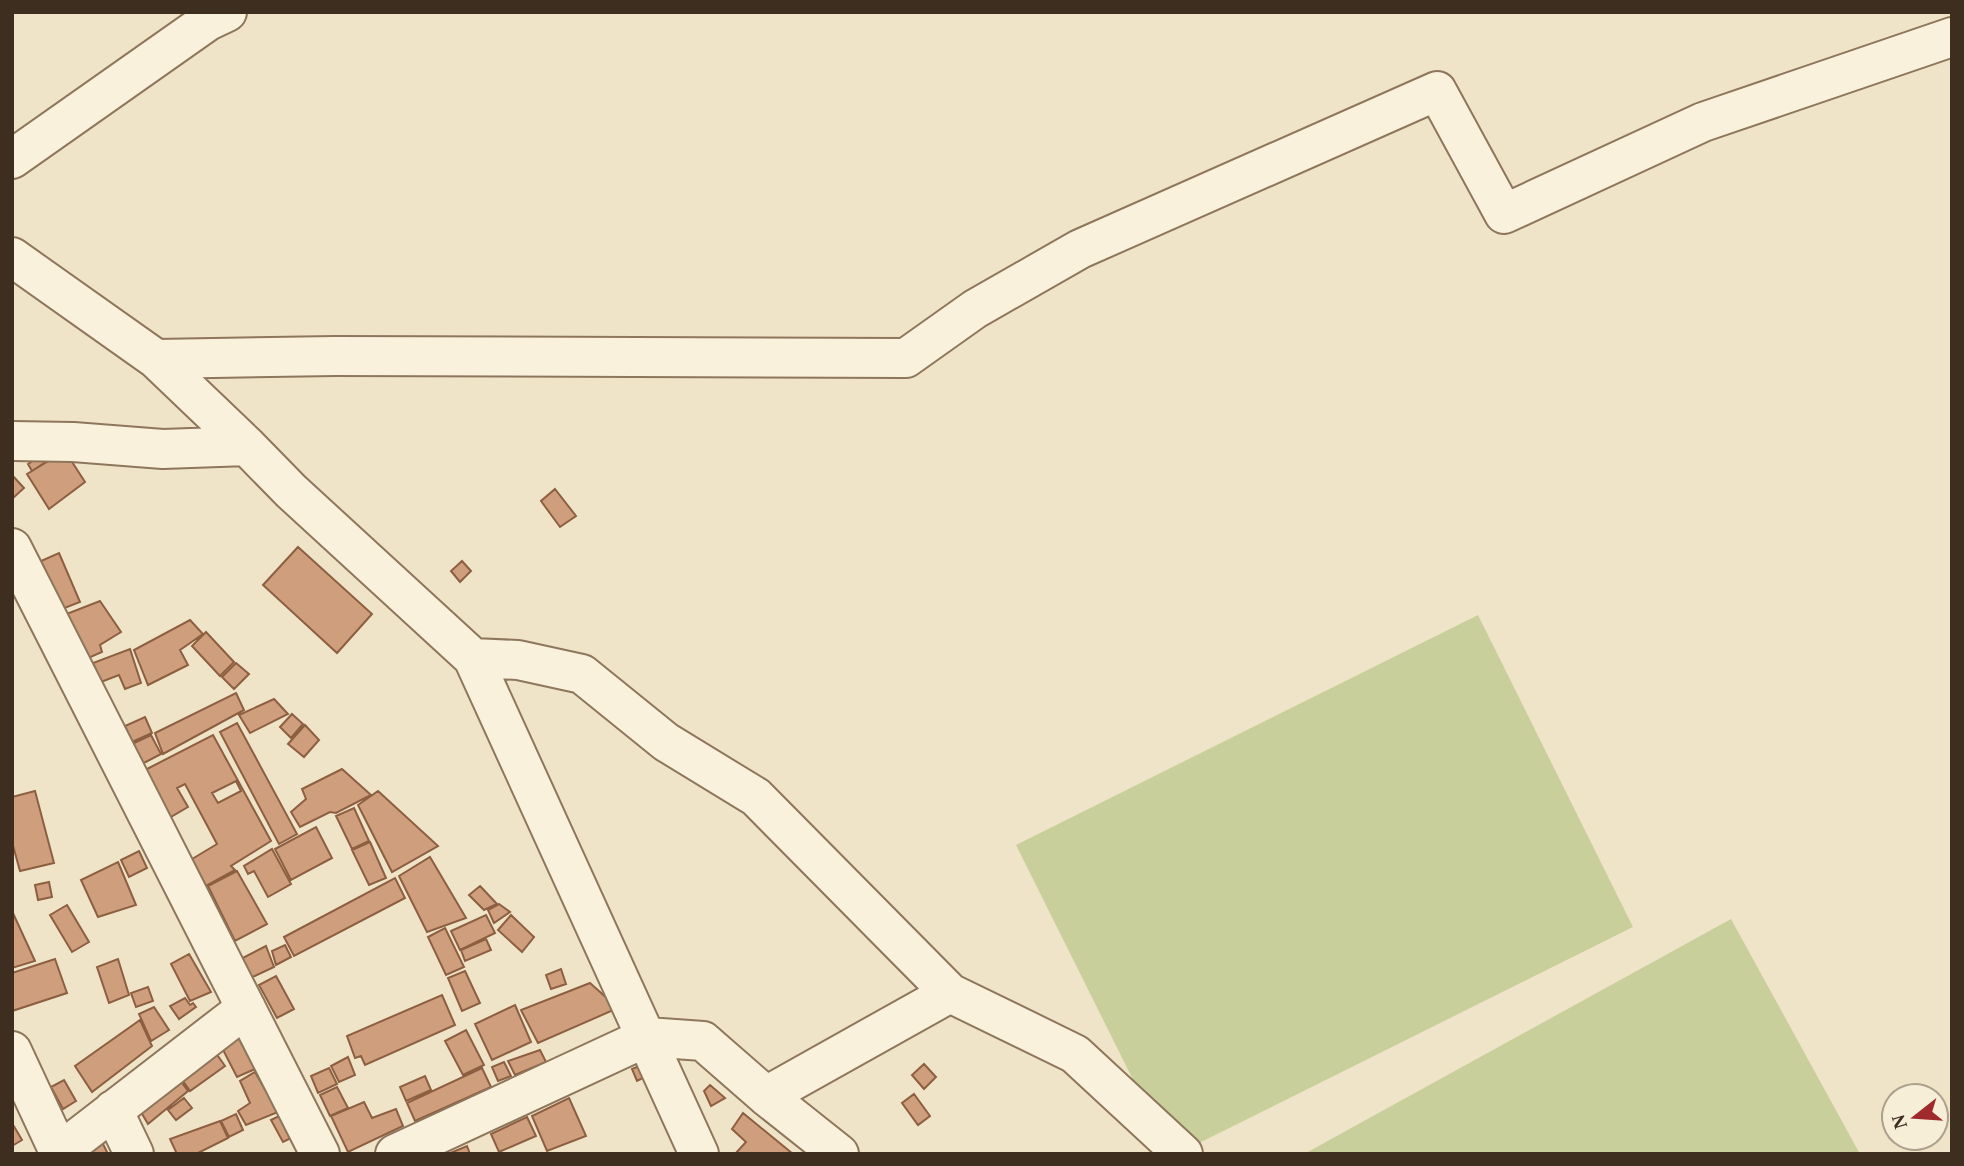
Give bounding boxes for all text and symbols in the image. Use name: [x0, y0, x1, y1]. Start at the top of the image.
north arrow: [1880, 1082, 1950, 1152]
text: N: [1887, 1112, 1911, 1131]

